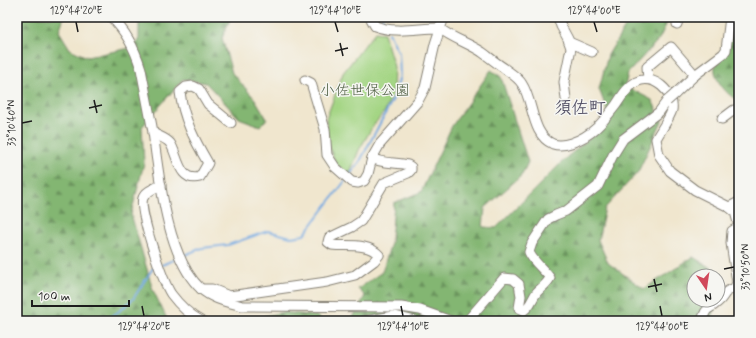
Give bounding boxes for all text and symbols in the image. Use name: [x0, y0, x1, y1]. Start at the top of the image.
text: 129°44'20"E: [50, 4, 102, 18]
text: 129°44'10"E: [309, 4, 361, 18]
text: 129°44'00"E: [567, 4, 621, 18]
park label: 小佐世保公園: [320, 81, 410, 101]
district label: 須佐町: [555, 97, 606, 119]
text: 33°10'40"N: [5, 100, 19, 146]
text: 33°10'50"N: [739, 243, 753, 290]
north arrow: [686, 268, 726, 308]
scale bar: [32, 282, 129, 308]
text: 100 m: [38, 289, 70, 305]
text: N: [703, 289, 713, 304]
text: 129°44'20"E: [118, 320, 170, 334]
text: 129°44'10"E: [377, 320, 429, 334]
text: 129°44'00"E: [635, 320, 689, 334]

